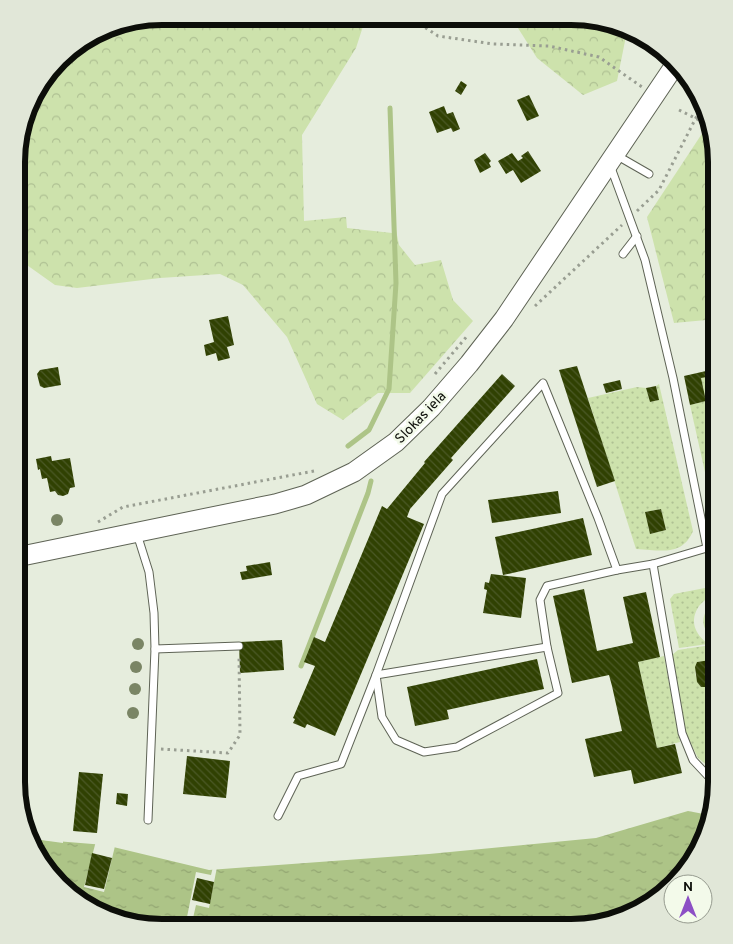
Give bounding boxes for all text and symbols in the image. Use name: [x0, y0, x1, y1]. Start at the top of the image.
street label: Slokas iela: [392, 388, 450, 448]
north arrow: [663, 874, 713, 924]
text: N: [683, 879, 693, 896]

